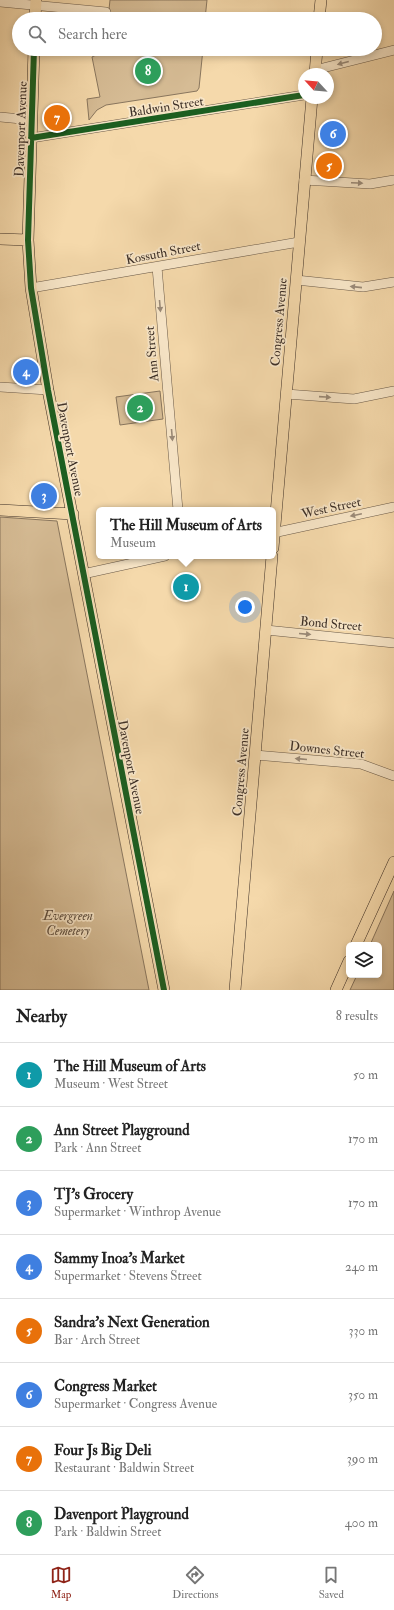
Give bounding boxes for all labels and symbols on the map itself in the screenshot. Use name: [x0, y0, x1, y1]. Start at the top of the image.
pin: 8: [135, 56, 161, 86]
one-way arrow: [337, 60, 349, 66]
north arrow: [298, 68, 334, 104]
street label: Davenport Avenue: [11, 80, 32, 177]
street label: Baldwin Street: [128, 93, 205, 121]
pin: 7: [44, 103, 70, 133]
pin: 6: [320, 119, 346, 149]
pin: 5: [316, 151, 342, 181]
one-way arrow: [351, 180, 364, 186]
street label: Kossuth Street: [124, 238, 202, 268]
street label: Congress Avenue: [267, 277, 291, 367]
one-way arrow: [349, 283, 362, 290]
one-way arrow: [157, 300, 164, 312]
street label: Ann Street: [142, 325, 162, 383]
pin: 4: [13, 357, 39, 387]
pin: 2: [127, 393, 153, 423]
one-way arrow: [319, 393, 331, 400]
street label: Davenport Avenue: [52, 401, 87, 498]
one-way arrow: [168, 429, 175, 441]
pin: 3: [31, 481, 57, 511]
street label: West Street: [299, 494, 362, 522]
one-way arrow: [350, 512, 362, 518]
pin: 1: [173, 572, 199, 602]
your location: [235, 597, 255, 617]
street label: Bond Street: [299, 613, 362, 635]
one-way arrow: [299, 631, 311, 637]
street label: Davenport Avenue: [113, 719, 148, 816]
street label: Congress Avenue: [229, 727, 253, 817]
street label: Downes Street: [289, 738, 365, 762]
one-way arrow: [295, 756, 307, 763]
park label: Evergreen Cemetery: [42, 908, 93, 939]

